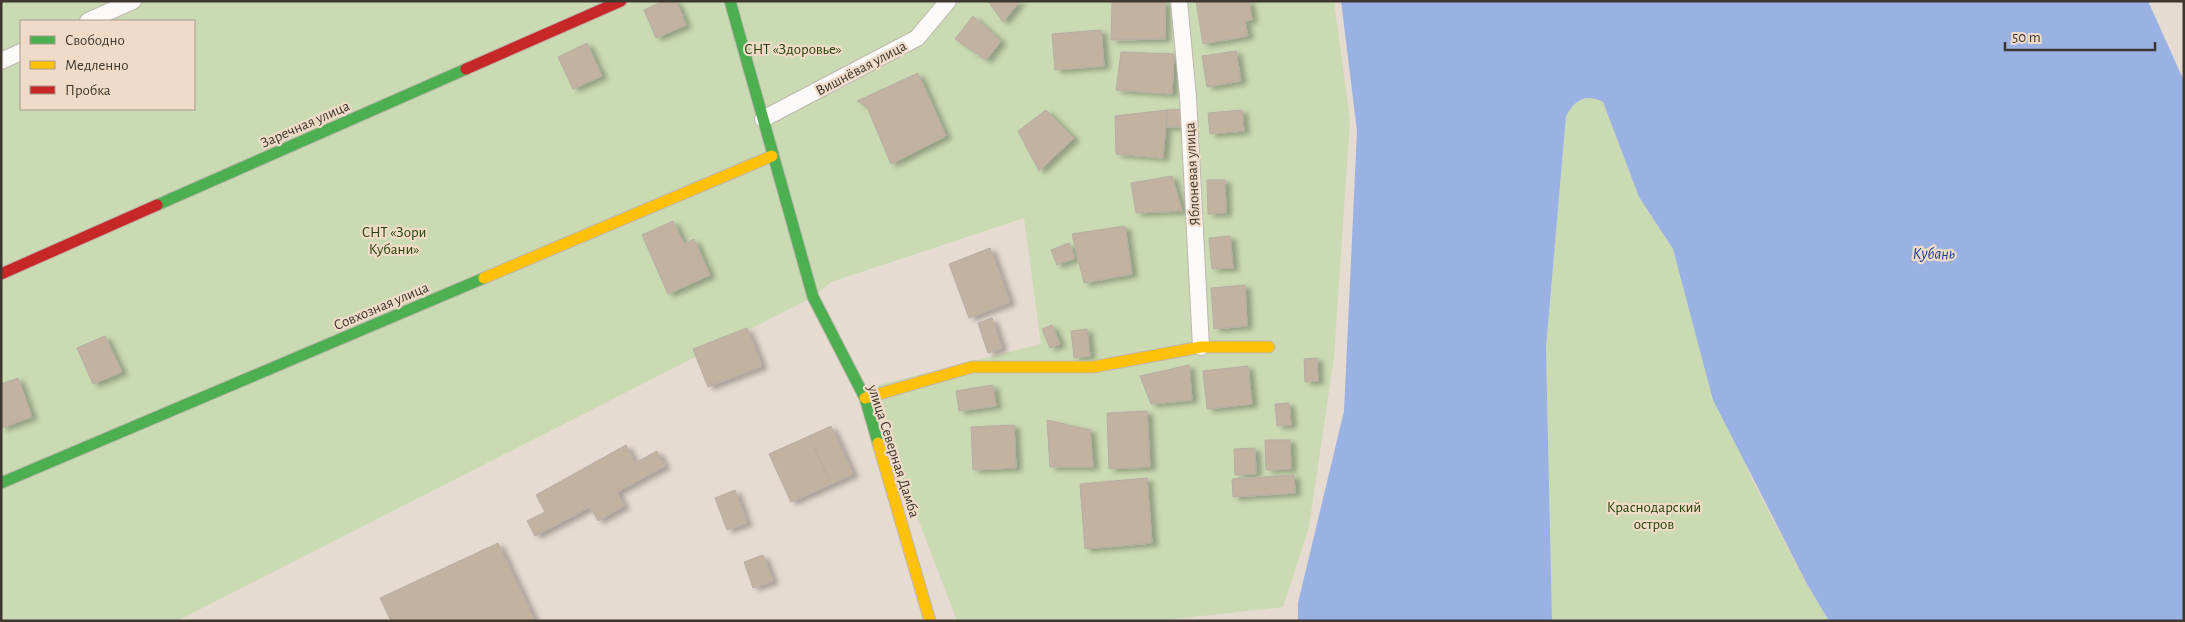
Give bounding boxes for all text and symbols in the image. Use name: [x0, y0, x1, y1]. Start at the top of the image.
legend: [20, 20, 195, 110]
scale bar: [2005, 20, 2155, 52]
text: 50 m: [2012, 30, 2041, 45]
text: Свободно: [65, 33, 125, 48]
street label: Вишнёвая улица: [813, 38, 909, 99]
park label: СНТ «Здоровье»: [744, 42, 842, 57]
text: Медленно: [65, 58, 129, 73]
text: Пробка: [65, 83, 111, 98]
street label: Заречная улица: [258, 98, 352, 151]
street label: Яблоневая улица: [1182, 122, 1203, 226]
park label: СНТ «Зори Кубани»: [362, 225, 426, 257]
water label: Кубань: [1913, 246, 1955, 262]
street label: Совхозная улица: [332, 280, 431, 333]
street label: улица Северная Дамба: [865, 382, 922, 519]
park label: Краснодарский остров: [1607, 500, 1701, 532]

